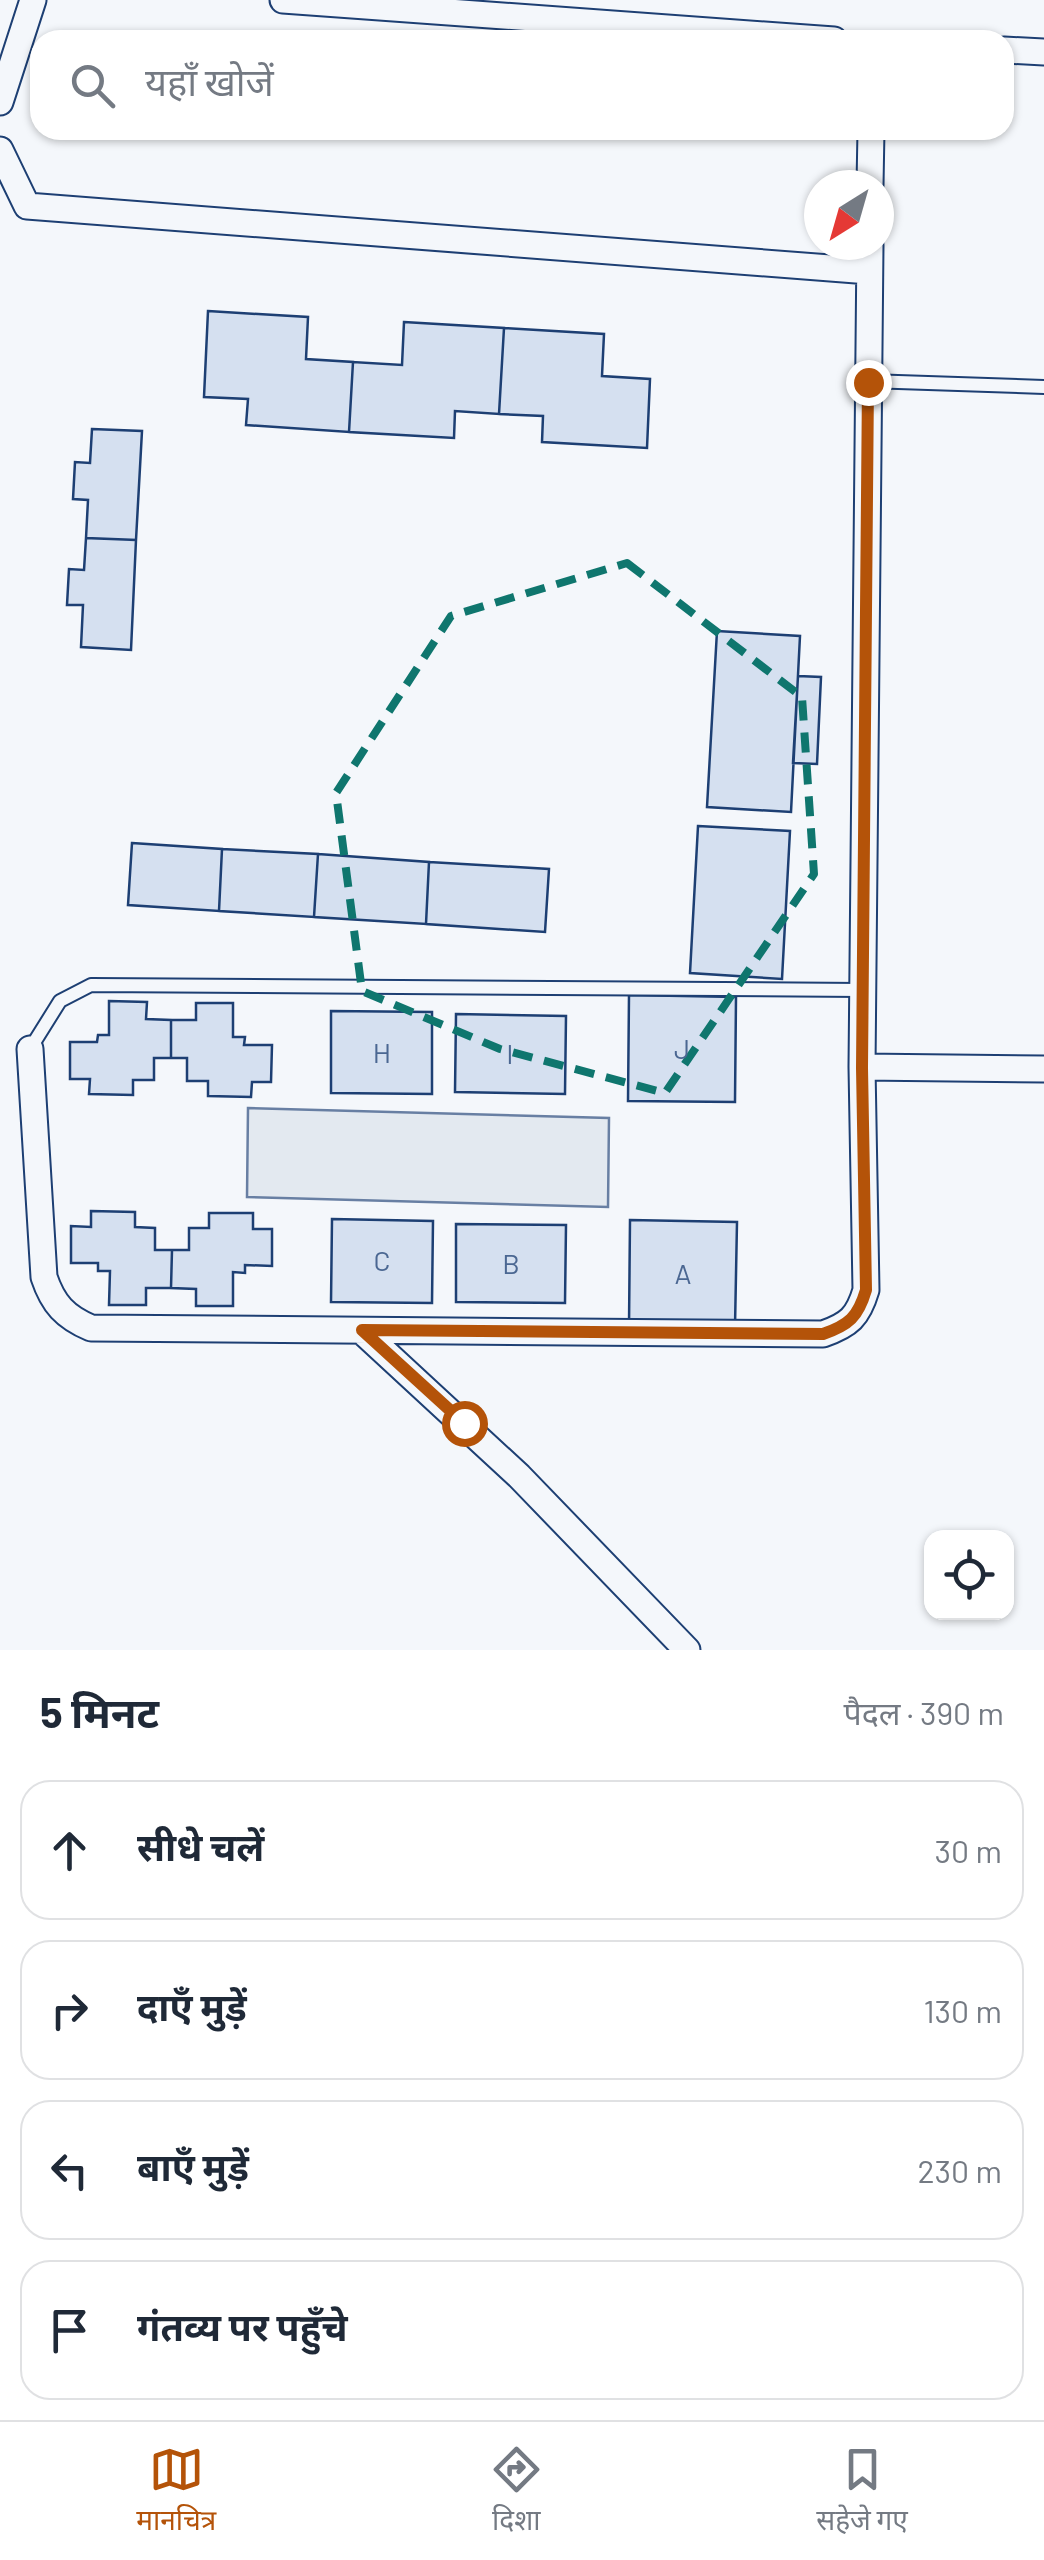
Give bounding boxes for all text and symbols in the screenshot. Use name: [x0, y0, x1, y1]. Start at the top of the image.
search box: [30, 30, 1014, 140]
icon: search: [65, 58, 120, 113]
text: यहाँ खोजें: [145, 58, 274, 104]
north arrow: [804, 170, 894, 260]
route end: [846, 360, 892, 406]
house number: J: [674, 1031, 690, 1065]
house number: H: [373, 1035, 391, 1069]
house number: I: [506, 1036, 514, 1070]
house number: C: [374, 1243, 391, 1277]
house number: B: [502, 1246, 520, 1280]
house number: A: [675, 1256, 692, 1290]
route start: [442, 1401, 488, 1447]
map controls: [924, 1530, 1014, 1620]
button: locate: [924, 1530, 1014, 1620]
text: 5 मिनट: [40, 1686, 159, 1736]
text: पैदल · 390 m: [844, 1693, 1004, 1731]
icon: ahead: [42, 1823, 97, 1878]
text: सीधे चलें: [137, 1823, 264, 1869]
text: 30 m: [935, 1831, 1002, 1869]
icon: right: [42, 1983, 97, 2038]
text: दाएँ मुड़ें: [137, 1983, 247, 2029]
text: 130 m: [923, 1991, 1002, 2029]
icon: left: [42, 2143, 97, 2198]
text: बाएँ मुड़ें: [137, 2143, 249, 2189]
text: 230 m: [918, 2151, 1002, 2189]
icon: arrive: [42, 2303, 97, 2358]
text: गंतव्य पर पहुँचे: [137, 2303, 348, 2349]
tab: मानचित्र: [136, 2442, 216, 2541]
tab: दिशा: [489, 2442, 544, 2541]
tab: सहेजे गए: [816, 2442, 908, 2541]

